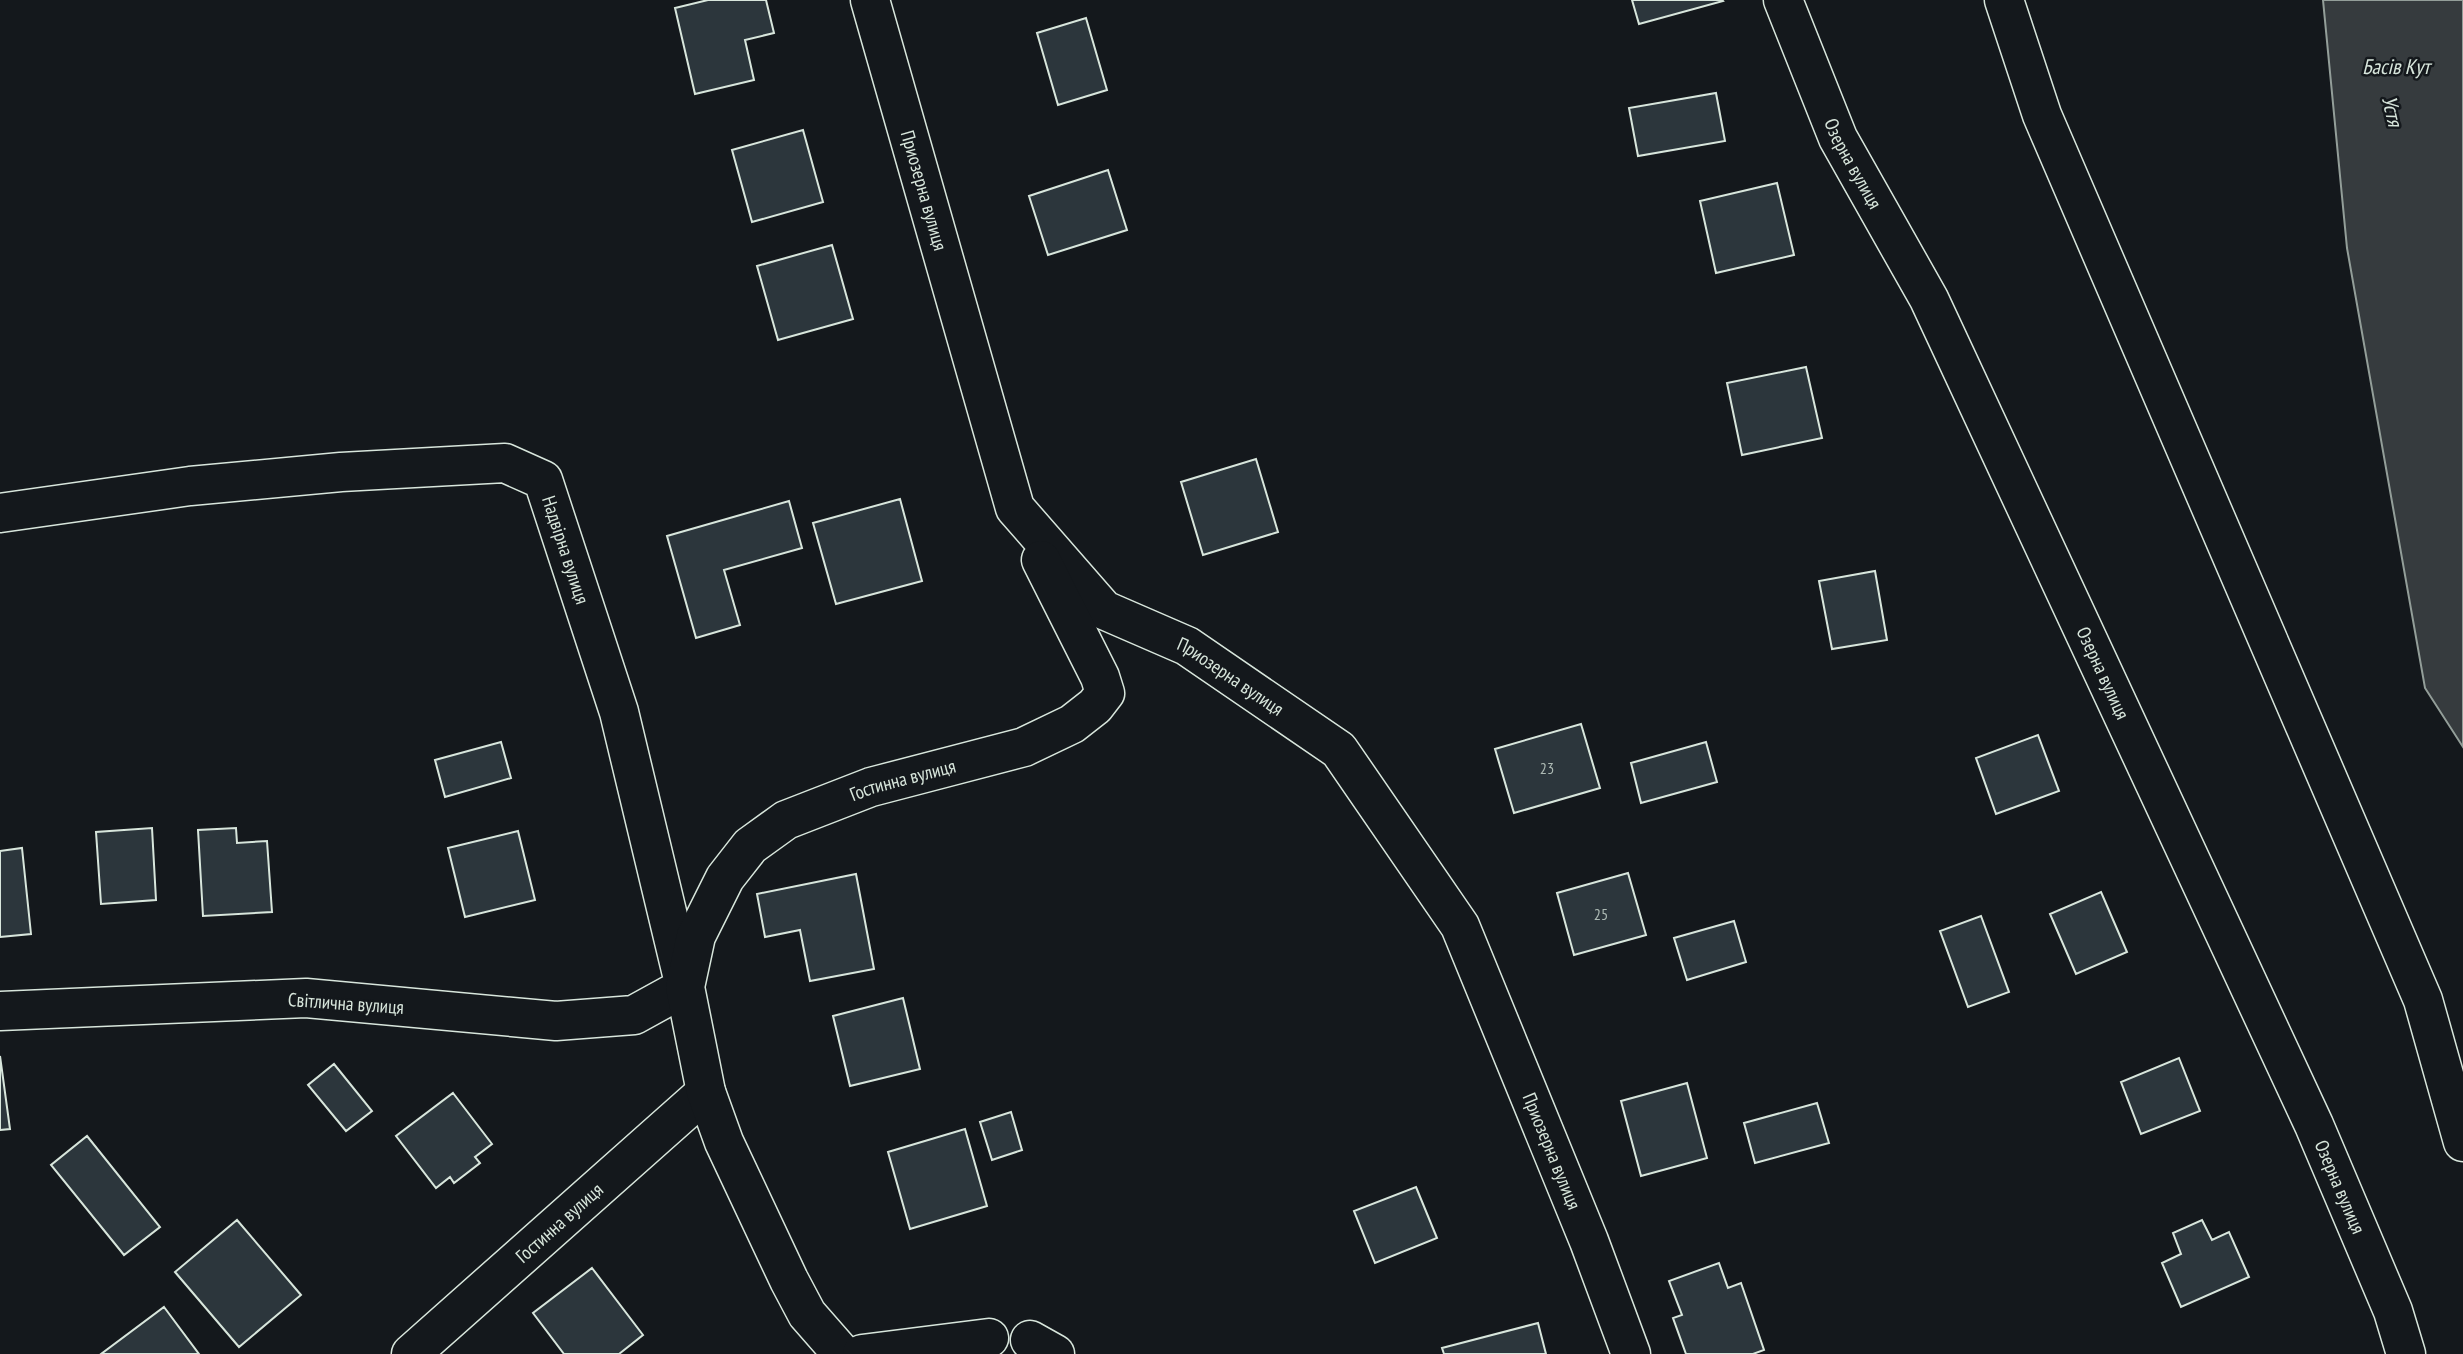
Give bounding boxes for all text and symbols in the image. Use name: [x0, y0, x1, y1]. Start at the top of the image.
water label: Басів Кут: [2362, 53, 2433, 80]
water label: Устя: [2376, 93, 2409, 131]
street label: Озерна вулиця: [1819, 115, 1887, 213]
street label: Приозерна вулиця: [896, 128, 953, 253]
street label: Надвірна вулиця: [537, 493, 595, 607]
street label: Озерна вулиця: [2071, 623, 2135, 723]
street label: Приозерна вулиця: [1174, 631, 1289, 721]
street label: Гостинна вулиця: [846, 753, 958, 806]
house number: 23: [1540, 758, 1554, 778]
house number: 25: [1594, 904, 1608, 924]
street label: Світлична вулиця: [287, 987, 405, 1019]
street label: Приозерна вулиця: [1518, 1089, 1587, 1213]
street label: Озерна вулиця: [2310, 1136, 2371, 1237]
street label: Гостинна вулиця: [510, 1177, 608, 1268]

